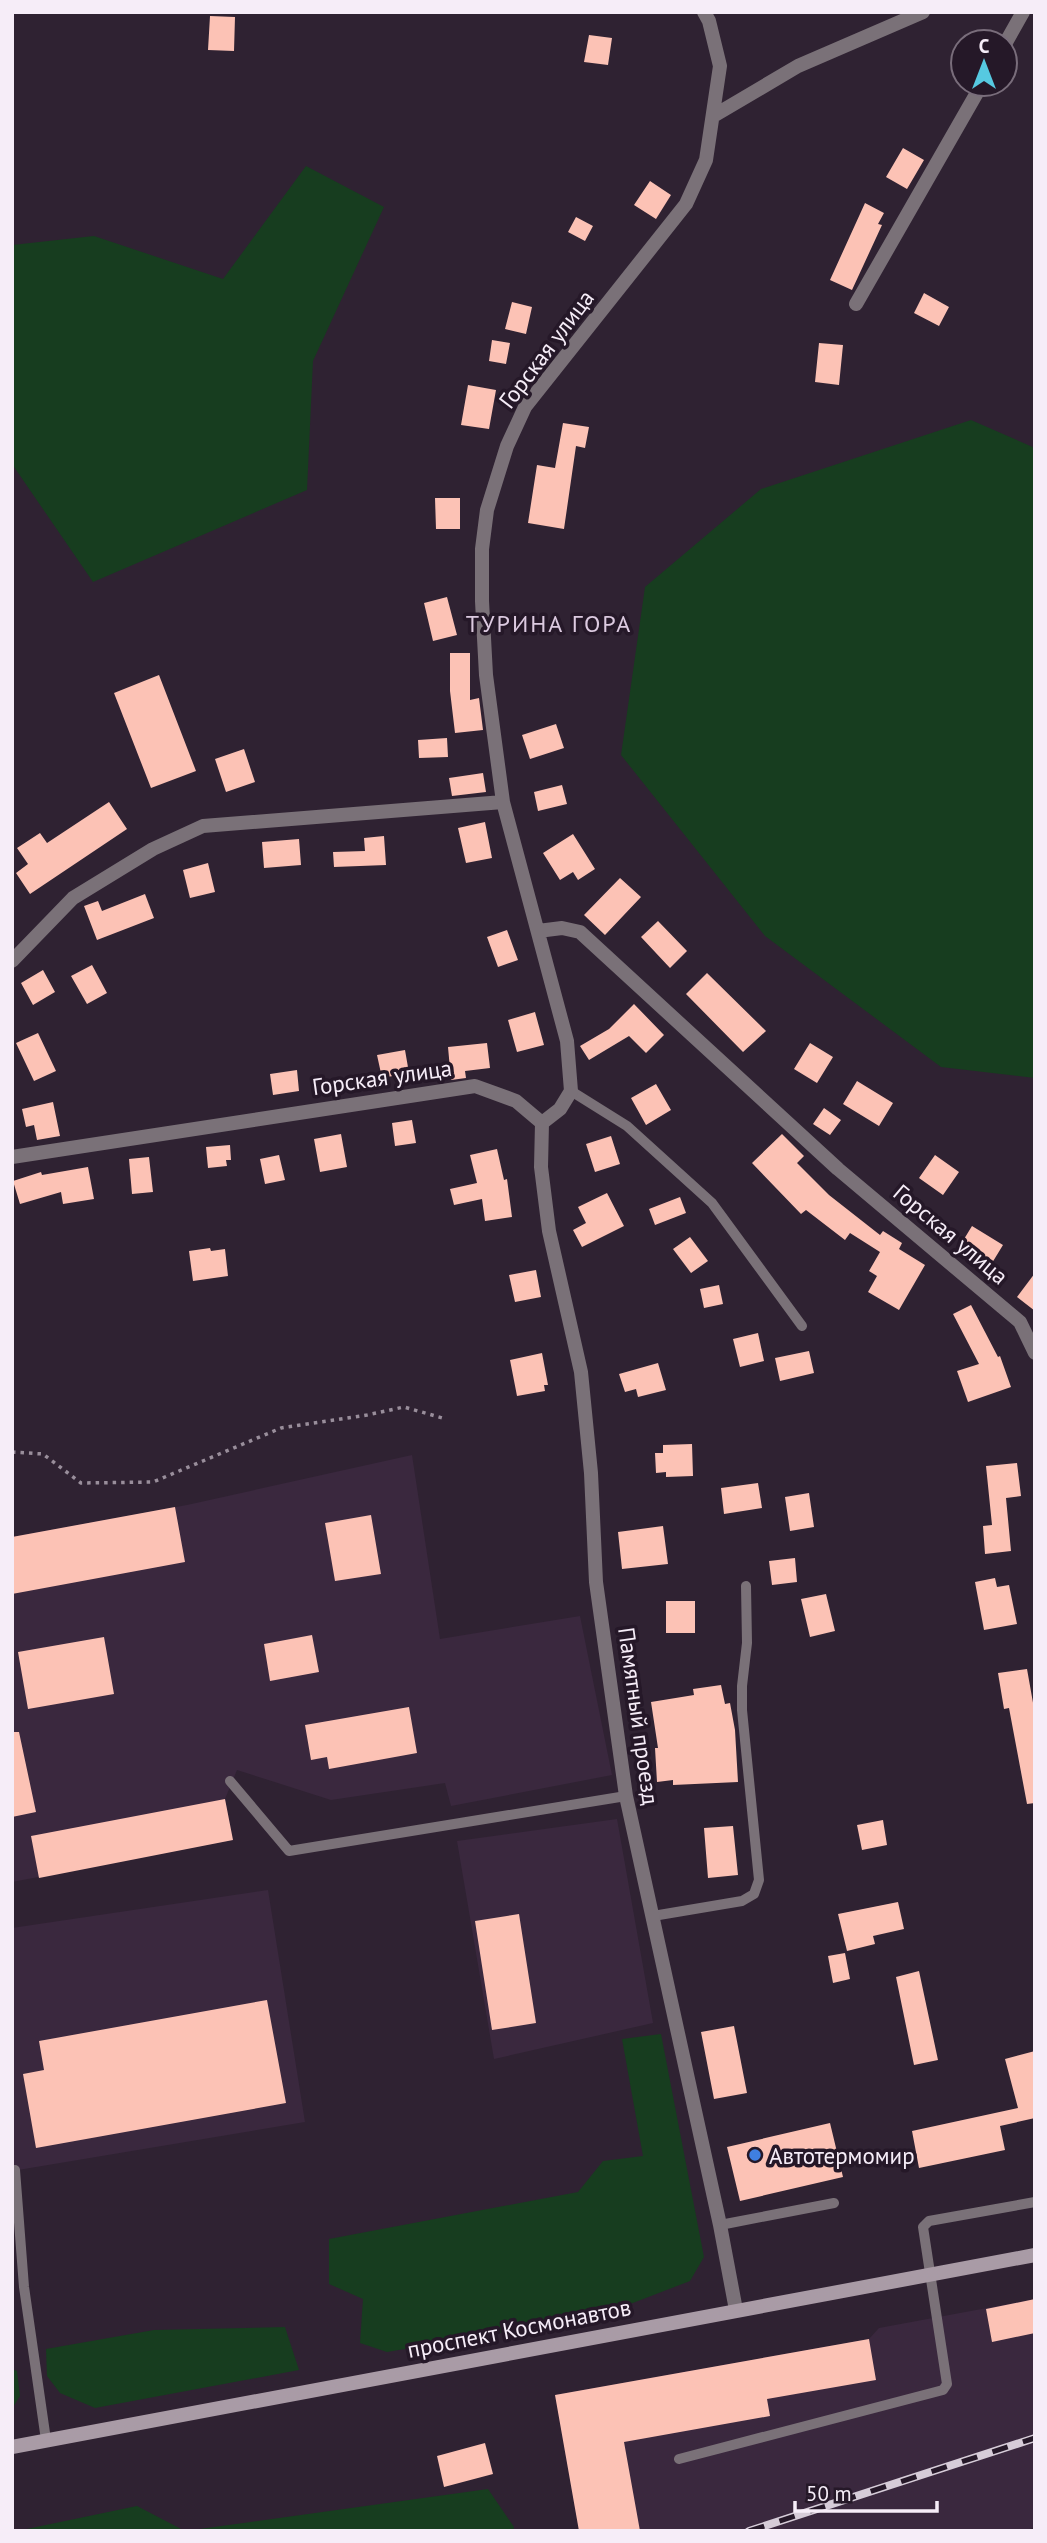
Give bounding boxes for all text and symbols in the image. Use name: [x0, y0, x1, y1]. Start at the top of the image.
north arrow: [949, 28, 1019, 98]
text: С: [979, 34, 990, 58]
street label: Горская улица: [492, 284, 600, 414]
district label: ТУРИНА ГОРА: [466, 608, 632, 639]
street label: Горская улица: [310, 1053, 454, 1101]
street label: Горская улица: [888, 1178, 1014, 1290]
street label: Памятный проезд: [612, 1625, 666, 1807]
place label: Автотермомир: [769, 2141, 915, 2170]
marker: Автотермомир: [747, 2147, 763, 2163]
street label: проспект Космонавтов: [405, 2292, 633, 2364]
scale bar: [795, 2470, 937, 2514]
text: 50 m: [806, 2480, 852, 2507]

